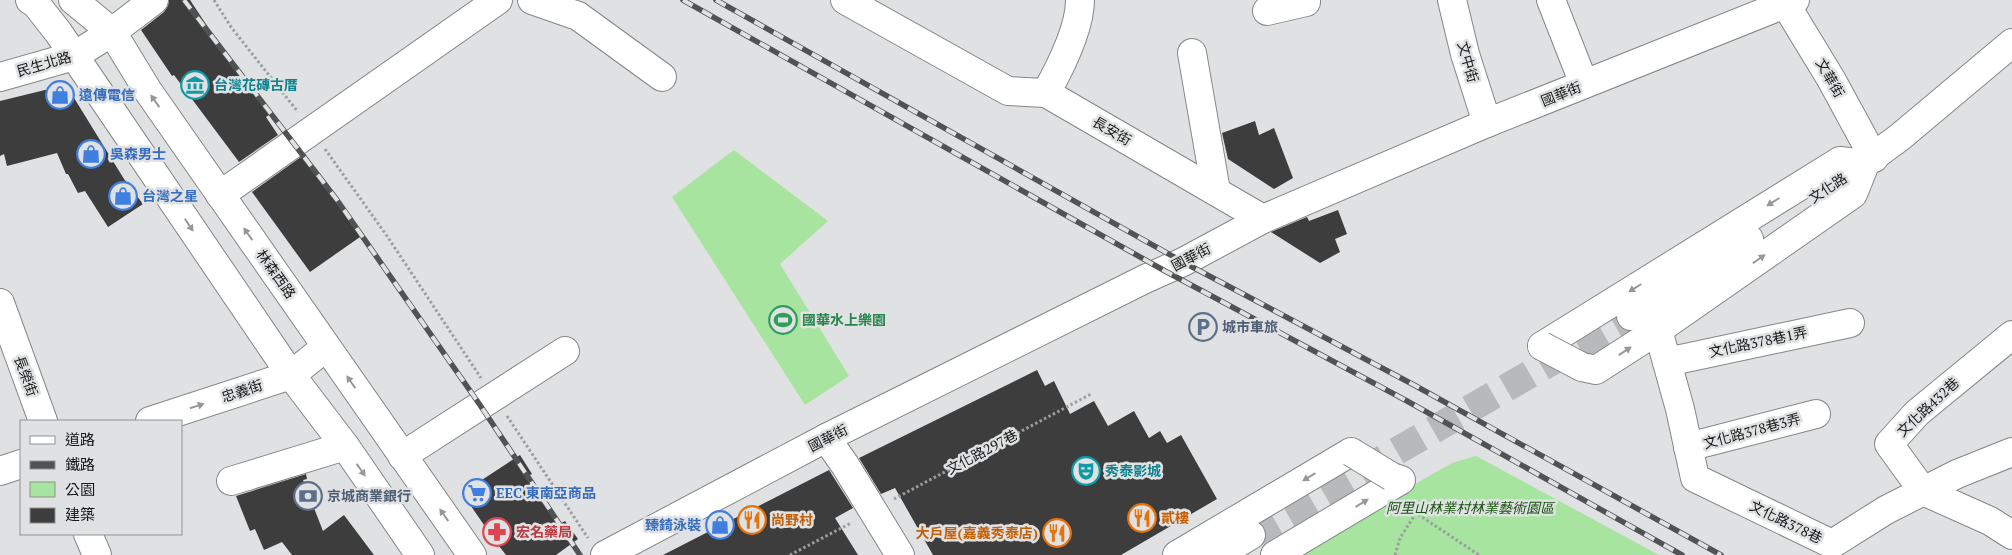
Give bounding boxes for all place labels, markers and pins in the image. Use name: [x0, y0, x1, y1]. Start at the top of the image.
museum icon: 台灣花磚古厝: [180, 70, 210, 100]
place label: 台灣花磚古厝: [214, 75, 298, 94]
shop icon: 遠傳電信: [45, 80, 75, 110]
place label: 遠傳電信: [79, 85, 135, 104]
shop icon: 吳森男士: [76, 139, 106, 169]
place label: 吳森男士: [110, 144, 166, 163]
shop icon: 台灣之星: [108, 181, 138, 211]
place label: 台灣之星: [142, 186, 198, 205]
sports icon: 國華水上樂園: [768, 305, 798, 335]
place label: 國華水上樂園: [802, 310, 886, 329]
parking icon: 城市車旅: [1188, 312, 1218, 342]
place label: 城市車旅: [1222, 317, 1278, 336]
theatre icon: 秀泰影城: [1071, 456, 1101, 486]
place label: 秀泰影城: [1105, 461, 1161, 480]
supermarket icon: EEC 東南亞商品: [462, 478, 492, 508]
bank icon: 京城商業銀行: [293, 481, 323, 511]
place label: EEC 東南亞商品: [496, 483, 596, 502]
place label: 京城商業銀行: [327, 486, 411, 505]
restaurant icon: 貳樓: [1127, 503, 1157, 533]
restaurant icon: 尚野村: [737, 505, 767, 535]
place label: 貳樓: [1161, 508, 1189, 527]
shop icon: 臻錡泳裝: [705, 510, 735, 540]
place label: 尚野村: [771, 510, 813, 529]
place label: 臻錡泳裝: [645, 515, 701, 534]
pharmacy icon: 宏名藥局: [482, 517, 512, 547]
restaurant icon: 大戶屋(嘉義秀泰店): [1042, 518, 1072, 548]
place label: 宏名藥局: [516, 522, 572, 541]
place label: 大戶屋(嘉義秀泰店): [916, 523, 1038, 542]

